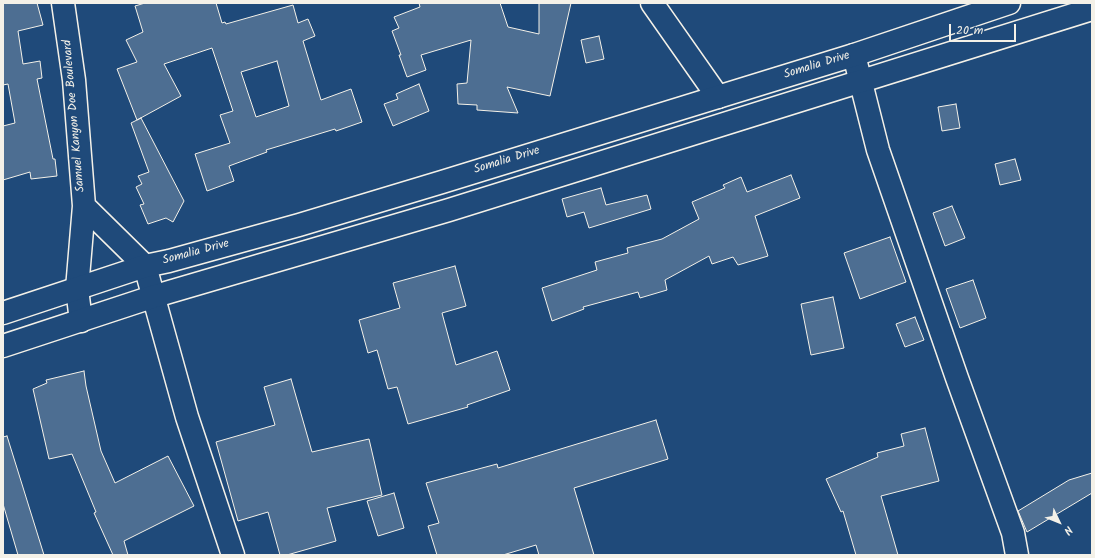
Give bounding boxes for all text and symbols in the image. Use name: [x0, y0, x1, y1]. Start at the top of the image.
scale bar: [951, 16, 1018, 42]
text: 20 m: [956, 21, 983, 40]
street label: Samuel Kanyon Doe Boulevard: [61, 39, 89, 193]
street label: Somalia Drive: [782, 49, 852, 83]
street label: Somalia Drive: [472, 144, 542, 178]
street label: Somalia Drive: [161, 237, 231, 269]
north arrow: [1039, 502, 1079, 542]
text: N: [1059, 521, 1077, 539]

